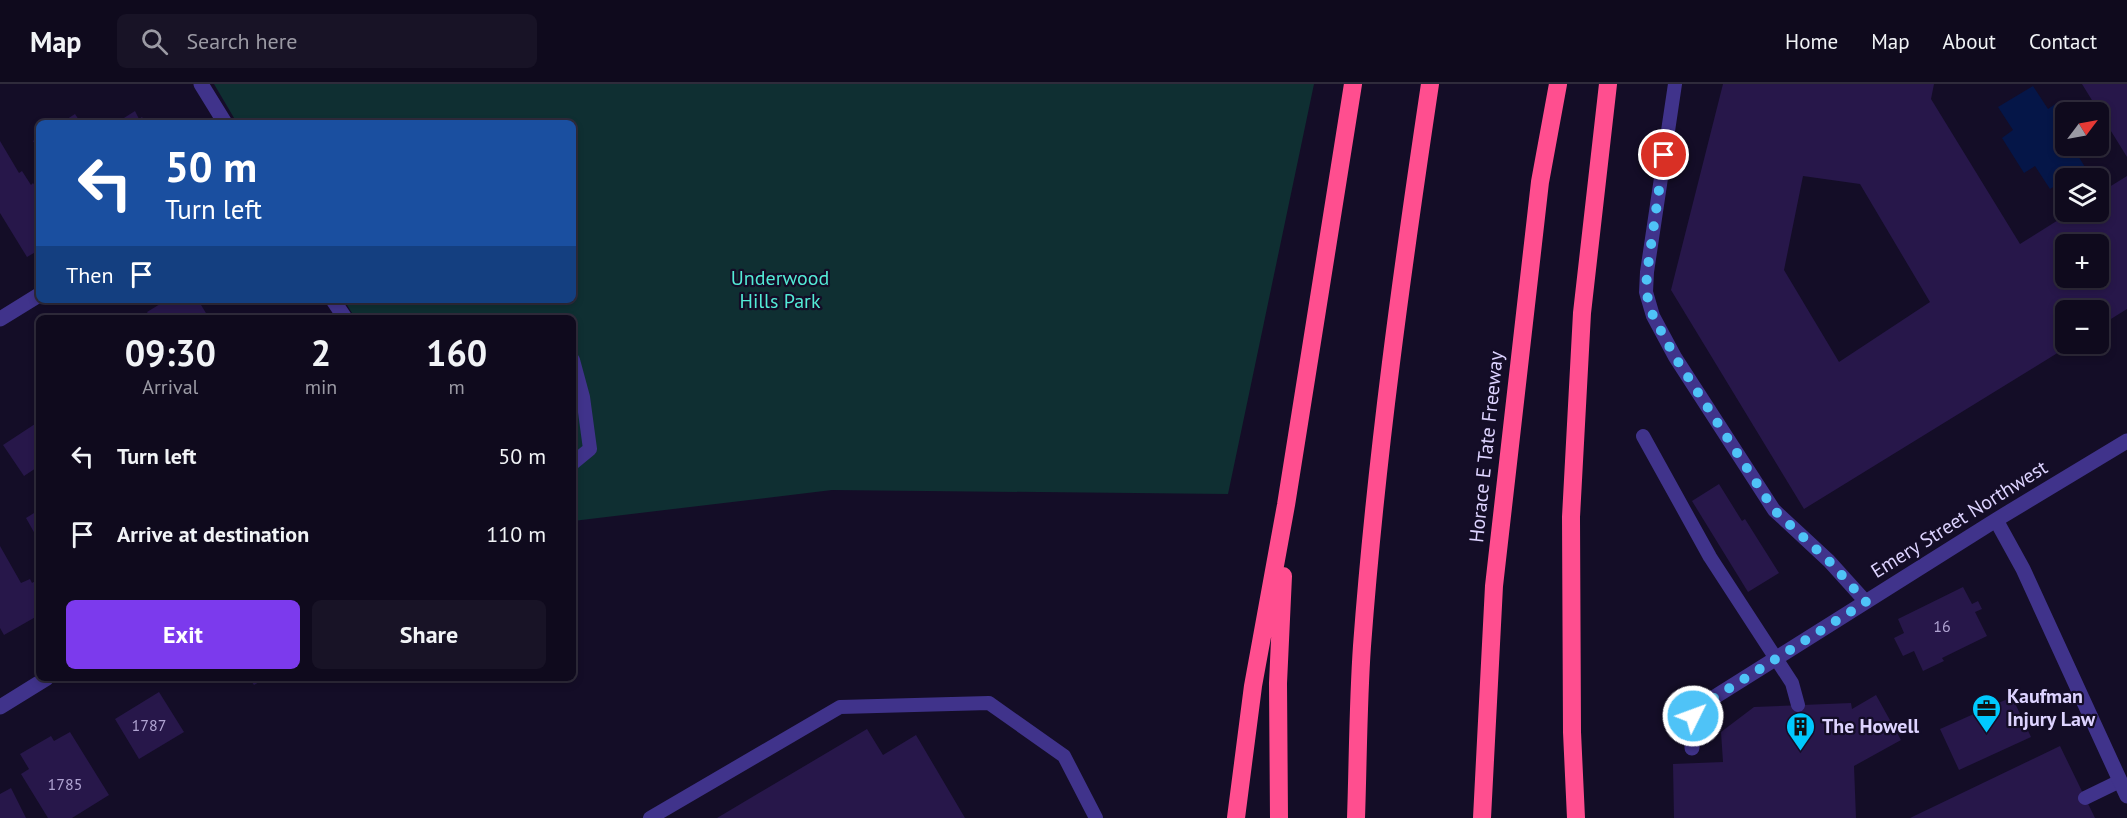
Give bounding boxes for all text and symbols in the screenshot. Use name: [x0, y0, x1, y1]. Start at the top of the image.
search box: [117, 14, 537, 68]
text: Map: [30, 23, 81, 60]
icon: search: [138, 25, 171, 58]
text: Search here: [186, 27, 297, 55]
text: Home: [1785, 28, 1838, 55]
text: Map: [1871, 28, 1910, 55]
text: About: [1943, 28, 1996, 55]
text: Contact: [2029, 28, 2097, 55]
north arrow: [2055, 102, 2109, 156]
map controls: [2055, 102, 2109, 354]
pin: [1638, 129, 1689, 180]
icon: arrive: [1647, 138, 1680, 171]
text: 50 m: [165, 139, 257, 194]
icon: left: [66, 144, 144, 222]
button: layers: [2055, 168, 2109, 222]
text: Turn left: [165, 192, 262, 226]
button: +: [2055, 234, 2109, 288]
icon: arrive: [125, 258, 158, 291]
text: Then: [66, 261, 113, 289]
park label: Underwood Hills Park: [731, 265, 829, 314]
button: −: [2055, 300, 2109, 354]
text: 09:30: [125, 329, 216, 376]
text: 2: [311, 329, 331, 376]
text: 160: [426, 329, 487, 376]
street label: Horace E Tate Freeway: [1463, 349, 1509, 544]
text: Arrival: [142, 374, 198, 400]
text: min: [305, 374, 337, 400]
text: m: [449, 374, 465, 400]
icon: left: [66, 440, 99, 473]
text: Turn left: [117, 442, 197, 470]
text: 50 m: [498, 442, 546, 470]
street label: Emery Street Northwest: [1866, 454, 2052, 584]
icon: arrive: [66, 518, 99, 551]
text: Arrive at destination: [117, 520, 309, 548]
text: 110 m: [486, 520, 546, 548]
button: Exit: [66, 600, 300, 669]
button: Share: [312, 600, 546, 669]
house number: 16: [1933, 616, 1951, 636]
place label: Kaufman Injury Law: [2007, 683, 2096, 732]
position arrow: [1661, 684, 1725, 748]
office icon: Kaufman Injury Law: [1970, 692, 2002, 734]
building icon: The Howell: [1785, 710, 1817, 752]
place label: The Howell: [1822, 713, 1919, 739]
house number: 1787: [132, 715, 166, 735]
house number: 1785: [48, 774, 82, 794]

